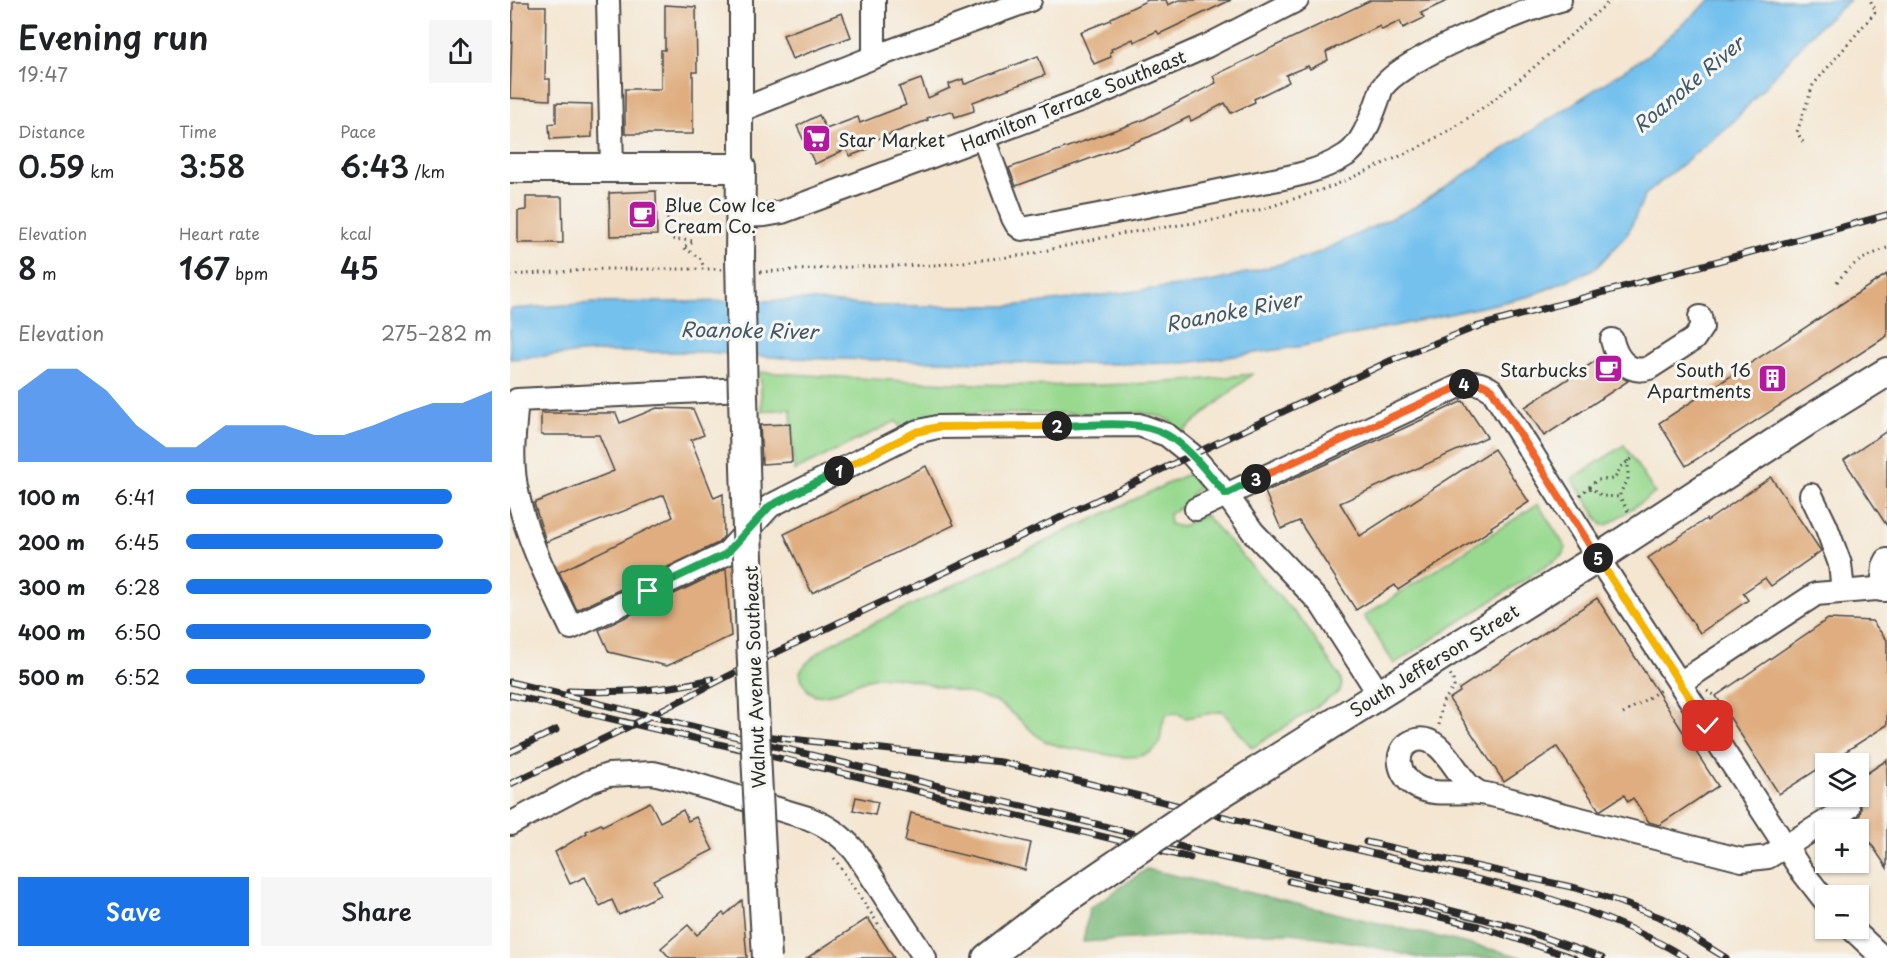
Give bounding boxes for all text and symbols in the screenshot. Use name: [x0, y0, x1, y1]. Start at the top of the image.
text: Evening run: [18, 11, 209, 61]
button: share: [429, 20, 492, 83]
water label: Roanoke River: [1626, 27, 1752, 139]
street label: Hamilton Terrace Southeast: [956, 42, 1190, 158]
text: 19:47: [18, 59, 68, 89]
text: Distance: [18, 119, 85, 143]
text: Time: [179, 119, 217, 143]
text: Pace: [340, 119, 376, 143]
supermarket icon: Star Market: [801, 123, 833, 155]
place label: Star Market: [838, 126, 945, 153]
text: 0.59: [18, 143, 85, 188]
text: 3:58: [179, 143, 245, 188]
text: 6:43: [340, 143, 409, 188]
text: km: [85, 159, 114, 183]
text: /km: [409, 159, 445, 183]
place label: Blue Cow Ice Cream Co.: [664, 191, 776, 239]
cafe icon: Blue Cow Ice Cream Co.: [627, 198, 659, 230]
text: Elevation: [18, 221, 87, 245]
text: Heart rate: [179, 221, 260, 245]
text: kcal: [340, 221, 372, 245]
text: 8: [18, 245, 37, 290]
text: 167: [179, 245, 230, 290]
text: 45: [340, 245, 379, 290]
text: m: [37, 261, 57, 285]
text: bpm: [230, 261, 268, 285]
water label: Roanoke River: [1163, 283, 1306, 339]
water label: Roanoke River: [680, 314, 821, 346]
text: Elevation: [18, 318, 104, 348]
text: 275–282 m: [381, 318, 492, 348]
cafe icon: Starbucks: [1592, 353, 1624, 385]
place label: Starbucks: [1500, 356, 1587, 383]
place label: South 16 Apartments: [1647, 356, 1751, 404]
building icon: South 16 Apartments: [1756, 363, 1788, 395]
pin: 4: [1449, 369, 1479, 399]
text: 4: [1459, 372, 1469, 396]
pin: 2: [1042, 411, 1072, 441]
text: 2: [1051, 414, 1063, 438]
pin: 1: [824, 456, 854, 486]
text: 1: [835, 459, 843, 483]
pin: 3: [1241, 464, 1271, 494]
text: 3: [1251, 467, 1261, 491]
text: 100 m: [18, 482, 80, 512]
text: 6:41: [114, 482, 155, 512]
text: 200 m: [18, 527, 85, 557]
text: 6:45: [114, 527, 159, 557]
pin: 5: [1583, 543, 1613, 573]
text: 5: [1593, 546, 1603, 570]
pin: [622, 565, 673, 616]
street label: Walnut Avenue Southeast: [737, 565, 771, 789]
text: 300 m: [18, 572, 86, 602]
text: 6:28: [114, 572, 160, 602]
icon: arrive: [631, 574, 664, 607]
street label: South Jefferson Street: [1344, 597, 1524, 723]
text: 400 m: [18, 617, 86, 647]
text: 6:50: [114, 617, 161, 647]
text: 500 m: [18, 662, 85, 692]
text: 6:52: [114, 662, 160, 692]
pin: [1682, 700, 1733, 751]
icon: check: [1691, 709, 1724, 742]
map controls: [1815, 753, 1869, 939]
button: layers: [1815, 753, 1869, 807]
button: +: [1815, 819, 1869, 873]
button: Save: [18, 877, 249, 946]
button: Share: [261, 877, 492, 946]
button: −: [1815, 885, 1869, 939]

